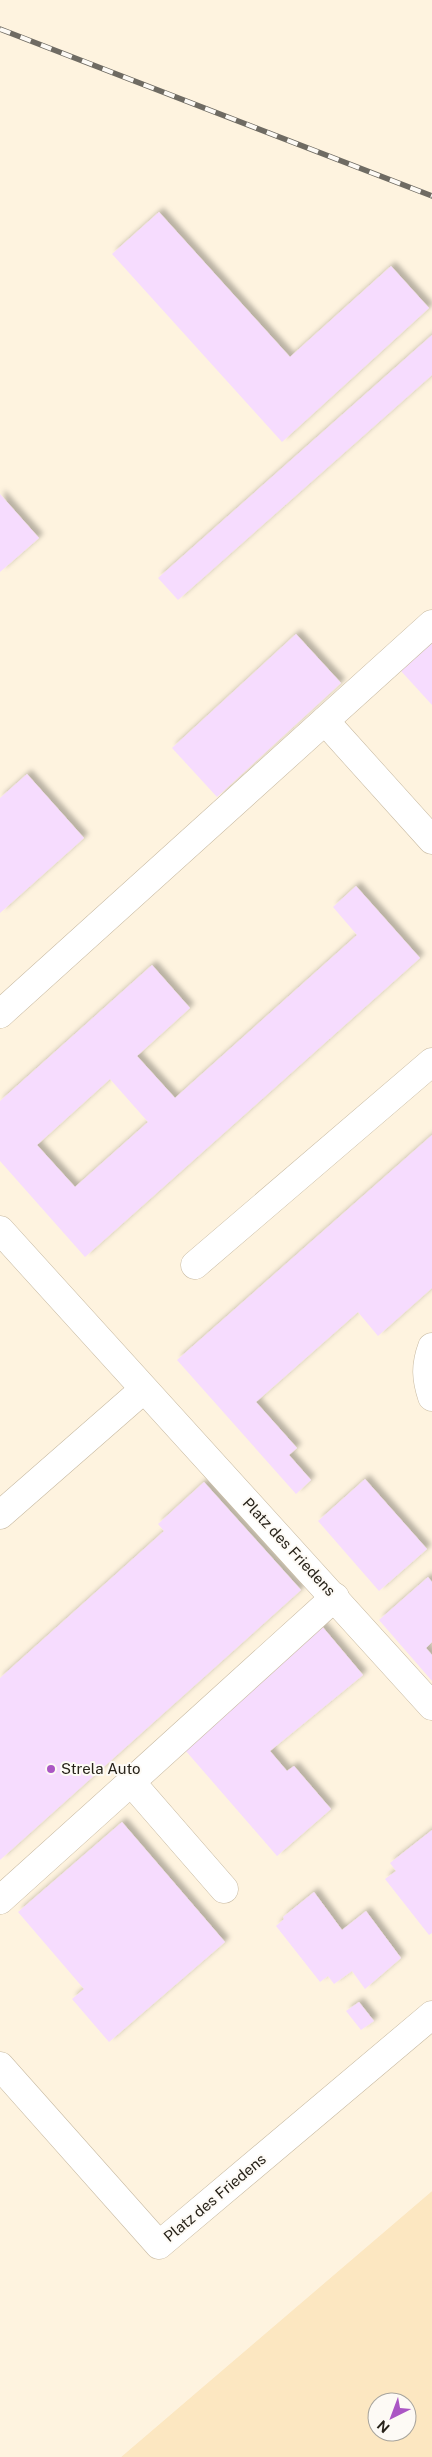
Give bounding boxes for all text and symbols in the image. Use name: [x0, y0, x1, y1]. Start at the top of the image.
street label: Platz des Friedens: [240, 1494, 339, 1599]
place label: Strela Auto: [61, 1760, 141, 1777]
marker: Strela Auto: [45, 1763, 57, 1775]
street label: Platz des Friedens: [160, 2150, 269, 2245]
north arrow: [367, 2392, 417, 2442]
text: N: [374, 2417, 393, 2436]

